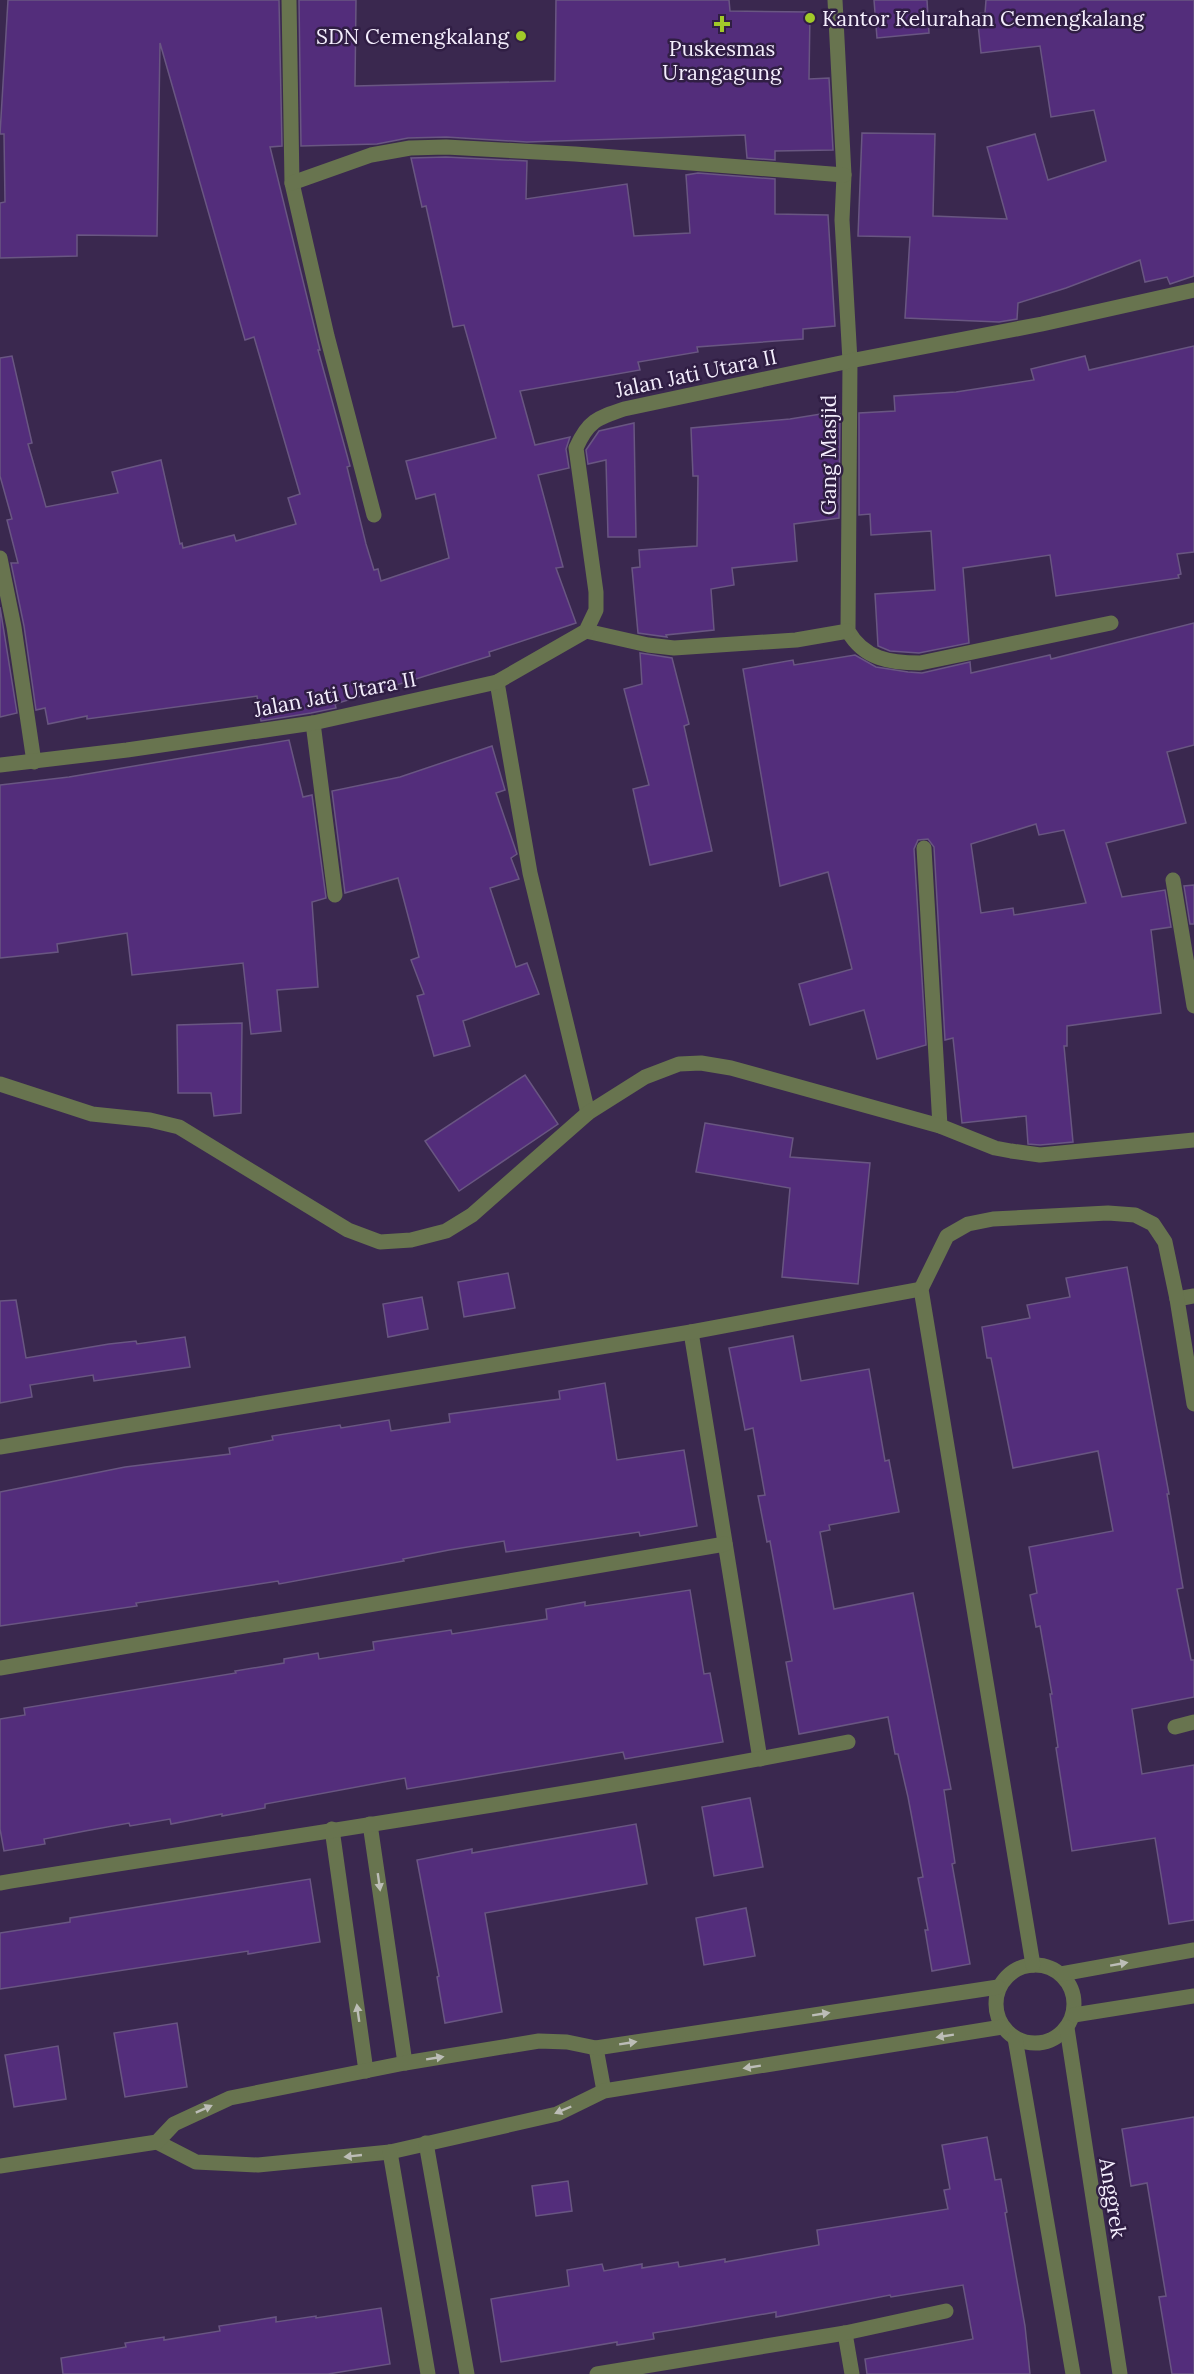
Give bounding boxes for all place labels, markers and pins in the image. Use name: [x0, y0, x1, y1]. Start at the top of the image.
place label: Kantor Kelurahan Cemengkalang: [822, 5, 1144, 32]
marker: Kantor Kelurahan Cemengkalang: [803, 11, 817, 25]
marker: Puskesmas Urangagung: [713, 15, 731, 33]
place label: SDN Cemengkalang: [316, 23, 509, 50]
marker: SDN Cemengkalang: [514, 29, 528, 43]
place label: Puskesmas Urangagung: [662, 35, 782, 86]

